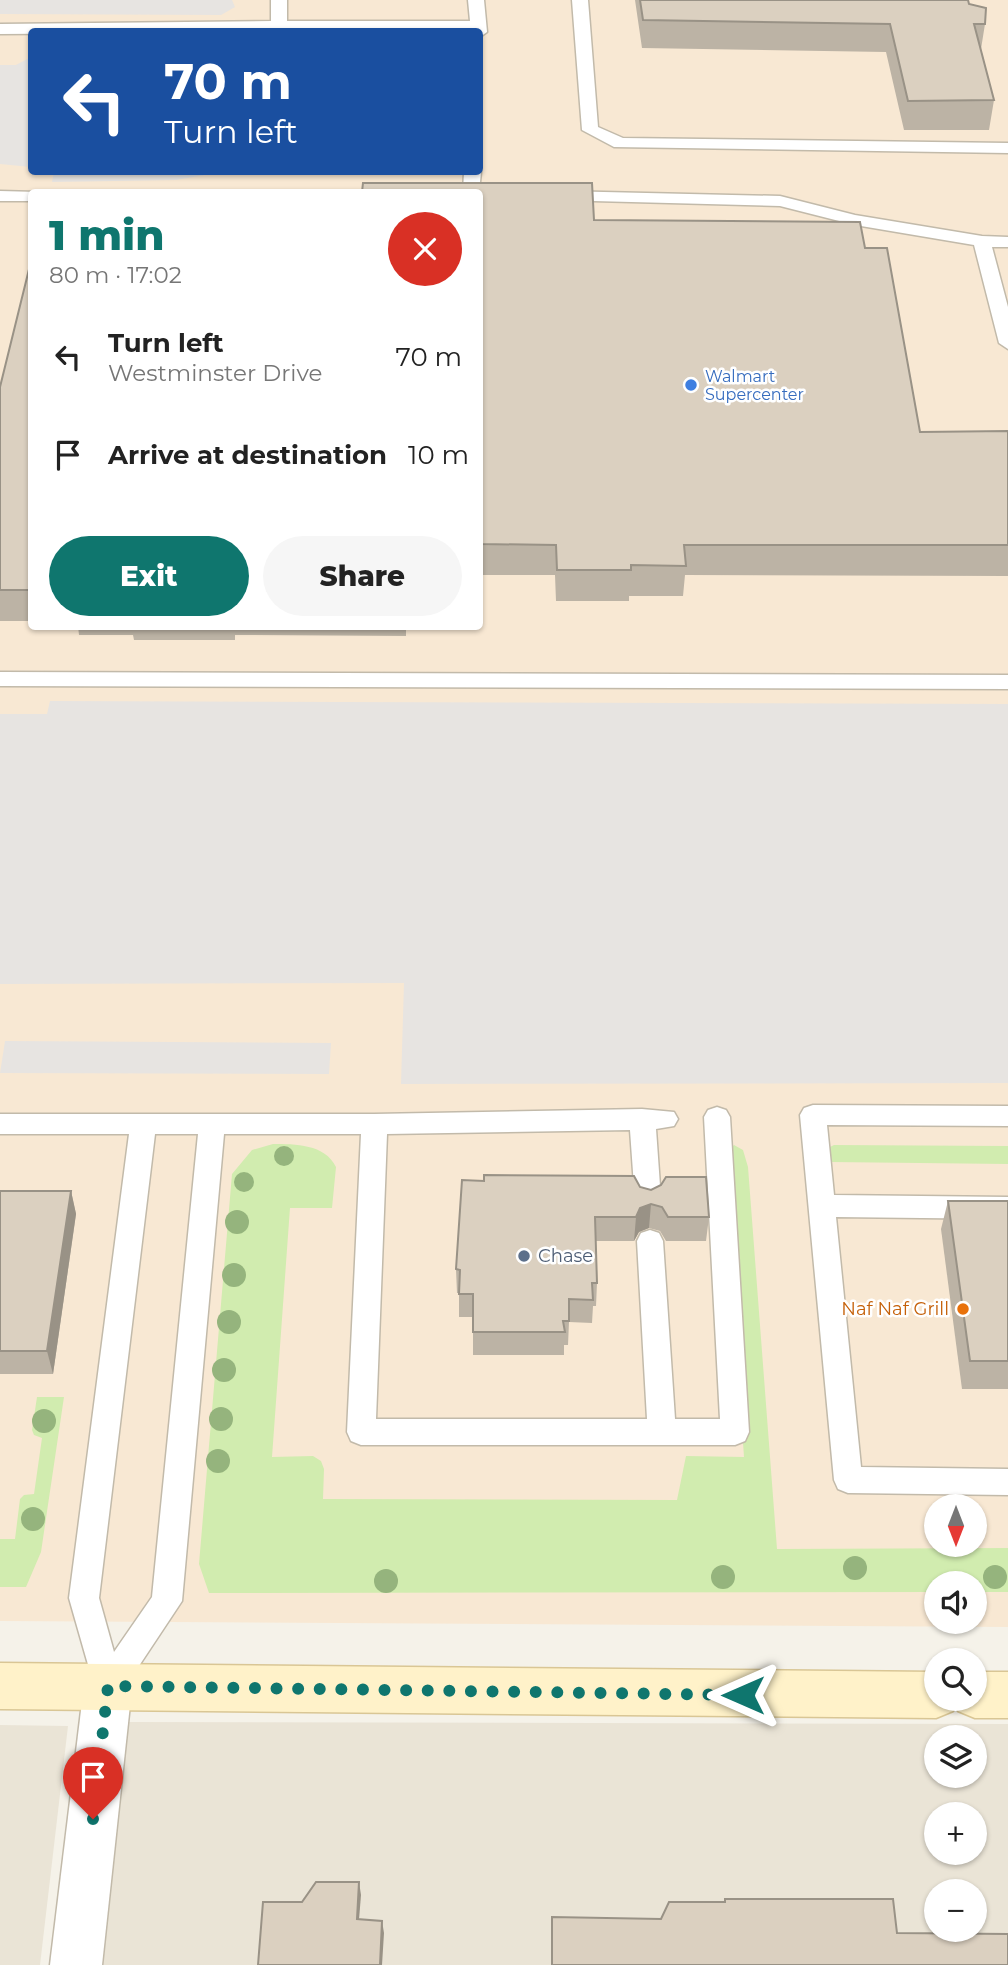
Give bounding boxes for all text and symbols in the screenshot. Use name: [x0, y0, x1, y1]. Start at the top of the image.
text: 70 m: [164, 52, 292, 111]
icon: left: [49, 56, 140, 147]
text: Turn left: [164, 112, 298, 151]
text: 1 min: [49, 209, 165, 261]
button: close: [388, 212, 462, 286]
text: 80 m · 17:02: [49, 261, 182, 289]
text: Turn left: [108, 327, 224, 359]
icon: left: [49, 338, 87, 376]
text: 70 m: [396, 341, 462, 373]
text: Westminster Drive: [108, 359, 322, 387]
place label: Walmart Supercenter: [705, 367, 804, 404]
marker: Walmart Supercenter: [683, 377, 699, 393]
icon: arrive: [49, 436, 87, 474]
text: Arrive at destination: [108, 439, 387, 471]
text: 10 m: [408, 439, 469, 471]
button: Exit: [49, 536, 249, 616]
button: Share: [263, 536, 462, 616]
place label: Chase: [538, 1245, 593, 1267]
marker: Chase: [516, 1248, 532, 1264]
place label: Naf Naf Grill: [841, 1298, 949, 1320]
marker: Naf Naf Grill: [955, 1301, 971, 1317]
north arrow: [924, 1494, 987, 1558]
map controls: [924, 1494, 987, 1942]
button: sound: [924, 1571, 987, 1634]
button: search: [924, 1648, 987, 1711]
position arrow: [706, 1658, 780, 1732]
button: layers: [924, 1725, 987, 1788]
pin: [63, 1747, 123, 1819]
icon: arrive: [74, 1758, 112, 1796]
button: +: [924, 1802, 987, 1865]
button: −: [924, 1879, 987, 1942]

